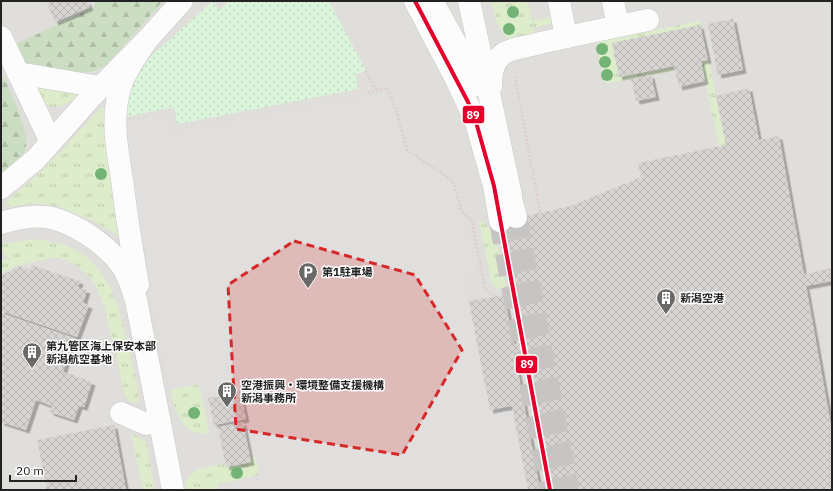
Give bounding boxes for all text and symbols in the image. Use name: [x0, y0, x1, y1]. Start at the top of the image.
line badge: 89: [462, 105, 485, 124]
text: 89: [466, 108, 480, 122]
parking icon: 第1駐車場: [297, 261, 319, 289]
place label: 第1駐車場: [322, 265, 373, 279]
building icon: 新潟空港: [655, 287, 677, 315]
place label: 新潟空港: [680, 291, 724, 305]
place label: 第九管区海上保安本部 新潟航空基地: [46, 339, 156, 366]
building icon: 第九管区海上保安本部 新潟航空基地: [21, 341, 43, 369]
line badge: 89: [515, 355, 538, 374]
text: 89: [520, 357, 534, 371]
place label: 空港振興・環境整備支援機構 新潟事務所: [241, 378, 384, 405]
building icon: 空港振興・環境整備支援機構 新潟事務所: [216, 380, 238, 408]
scale bar: [10, 457, 76, 483]
text: 20 m: [16, 463, 44, 478]

